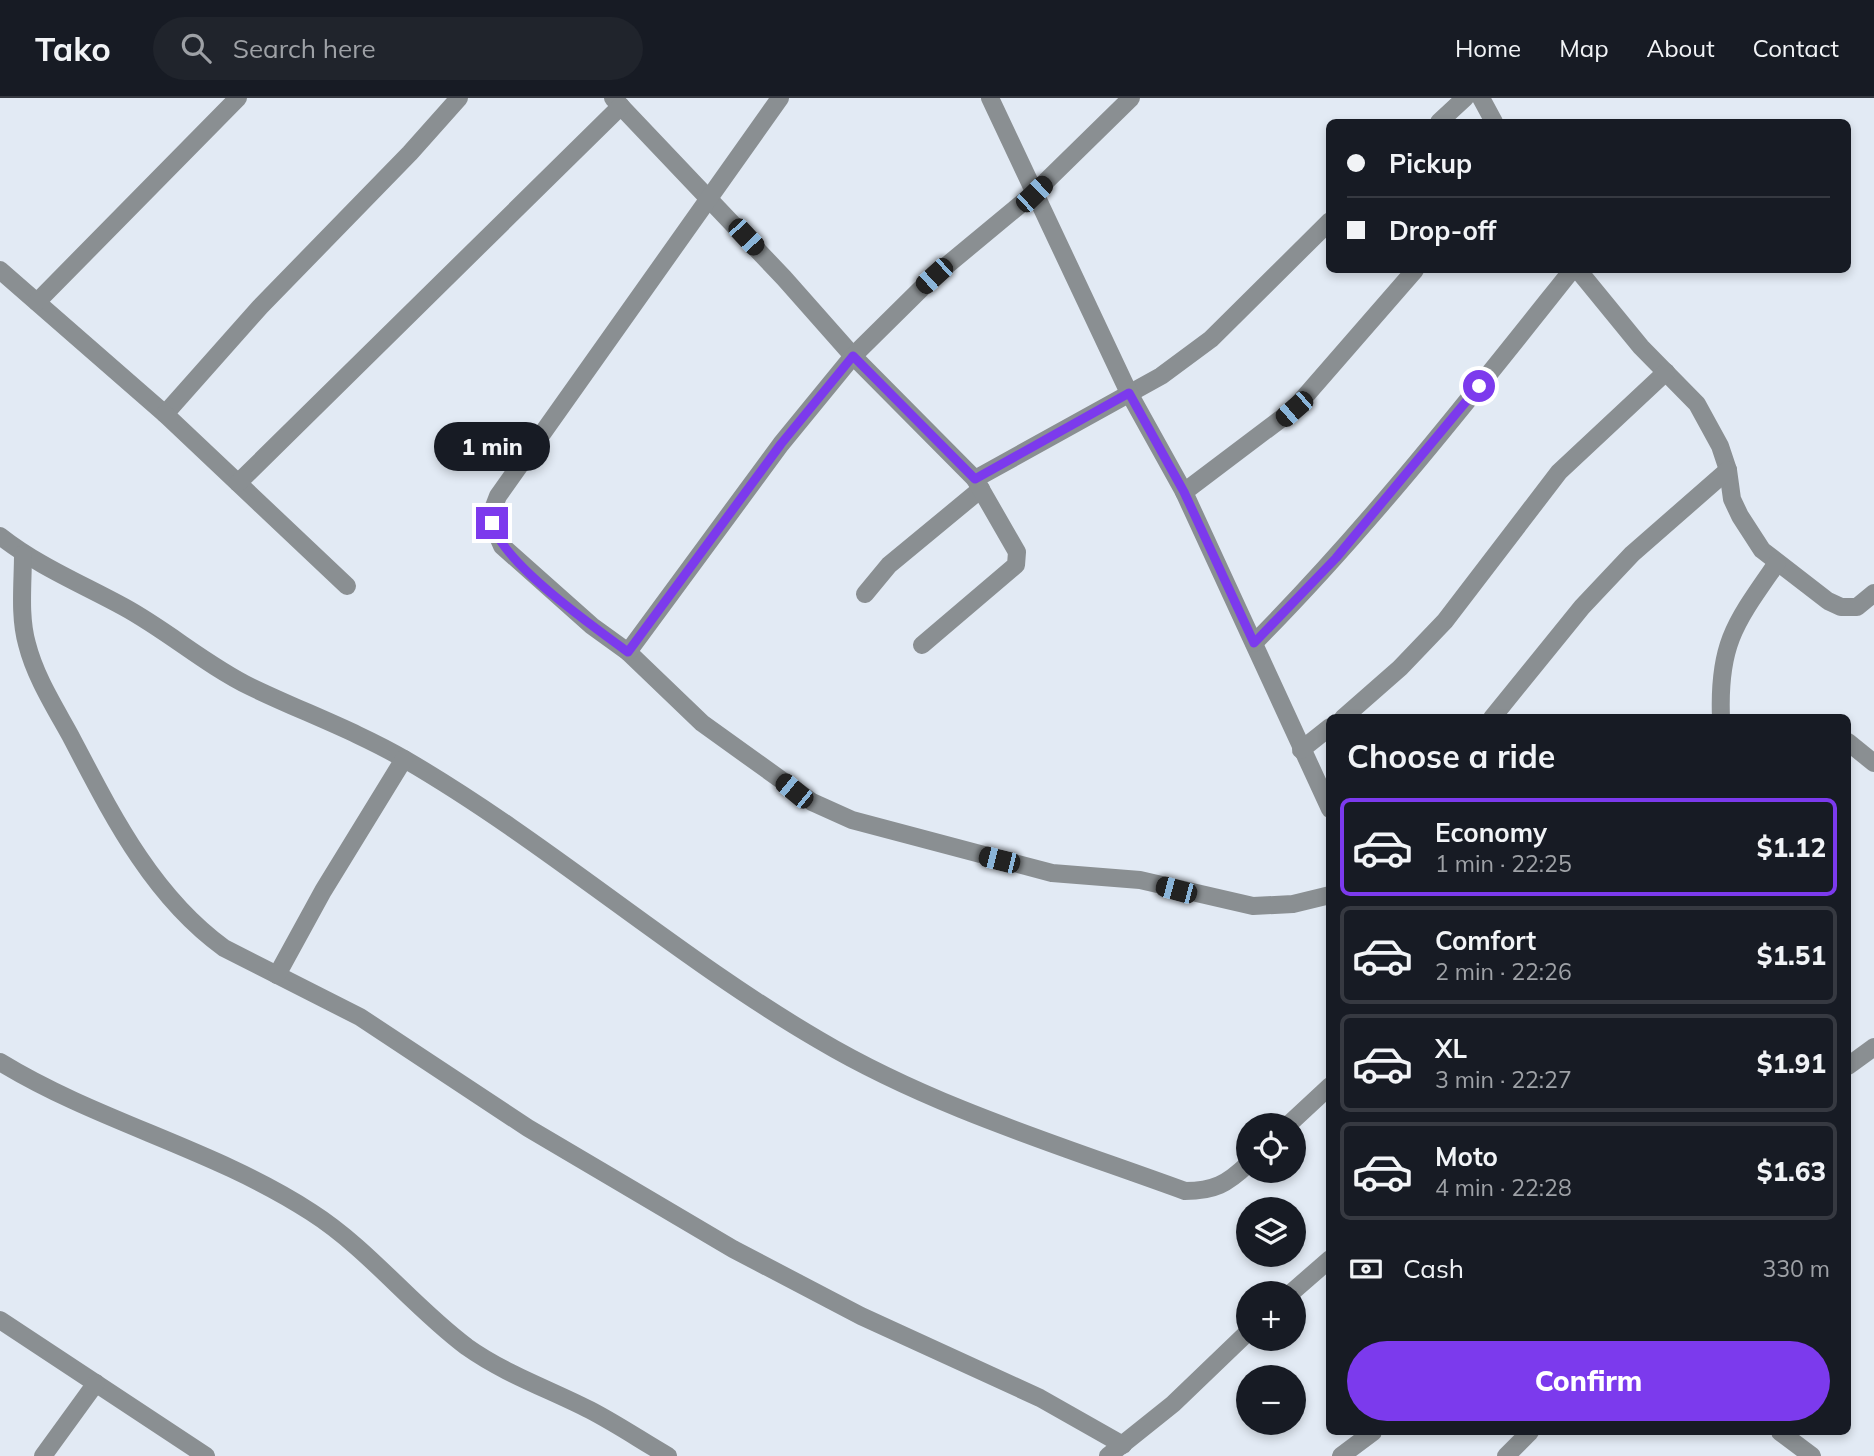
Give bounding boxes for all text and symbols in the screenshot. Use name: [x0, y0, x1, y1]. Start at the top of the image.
search box: [153, 17, 643, 80]
text: Tako: [35, 28, 111, 69]
icon: search: [177, 29, 215, 67]
text: Search here: [233, 32, 376, 65]
text: Home: [1455, 33, 1521, 63]
text: Map: [1559, 33, 1609, 63]
text: About: [1647, 33, 1715, 63]
text: Contact: [1753, 33, 1839, 63]
text: Pickup: [1389, 147, 1472, 180]
car: [1012, 172, 1057, 216]
car: [724, 214, 769, 260]
text: Drop-off: [1389, 214, 1496, 247]
car: [912, 254, 957, 298]
route start: [1463, 370, 1495, 402]
car: [1272, 387, 1317, 431]
callout: 1 min: [434, 422, 550, 470]
text: 1 min: [461, 432, 523, 461]
route end: [476, 507, 508, 539]
text: Choose a ride: [1347, 736, 1555, 776]
car: [772, 770, 817, 812]
icon: car: [1351, 816, 1414, 879]
text: Economy: [1435, 816, 1547, 849]
text: $1.12: [1757, 831, 1826, 864]
car: [977, 845, 1022, 875]
text: 1 min · 22:25: [1435, 849, 1572, 878]
car: [1153, 874, 1200, 906]
icon: car: [1351, 924, 1414, 987]
text: Comfort: [1435, 924, 1536, 957]
text: $1.51: [1757, 939, 1826, 972]
text: 2 min · 22:26: [1435, 957, 1572, 986]
icon: car: [1351, 1032, 1414, 1095]
text: XL: [1435, 1032, 1467, 1065]
text: $1.91: [1757, 1047, 1826, 1080]
text: 3 min · 22:27: [1435, 1065, 1572, 1094]
map controls: [1236, 1113, 1306, 1435]
button: locate: [1236, 1113, 1306, 1183]
icon: car: [1351, 1140, 1414, 1203]
text: Moto: [1435, 1140, 1498, 1173]
text: $1.63: [1757, 1155, 1826, 1188]
text: 4 min · 22:28: [1435, 1173, 1572, 1202]
button: layers: [1236, 1197, 1306, 1267]
icon: cash: [1347, 1250, 1385, 1288]
text: Cash: [1403, 1252, 1464, 1285]
text: 330 m: [1762, 1254, 1830, 1283]
button: +: [1236, 1281, 1306, 1351]
button: Confirm: [1347, 1341, 1830, 1421]
button: −: [1236, 1365, 1306, 1435]

